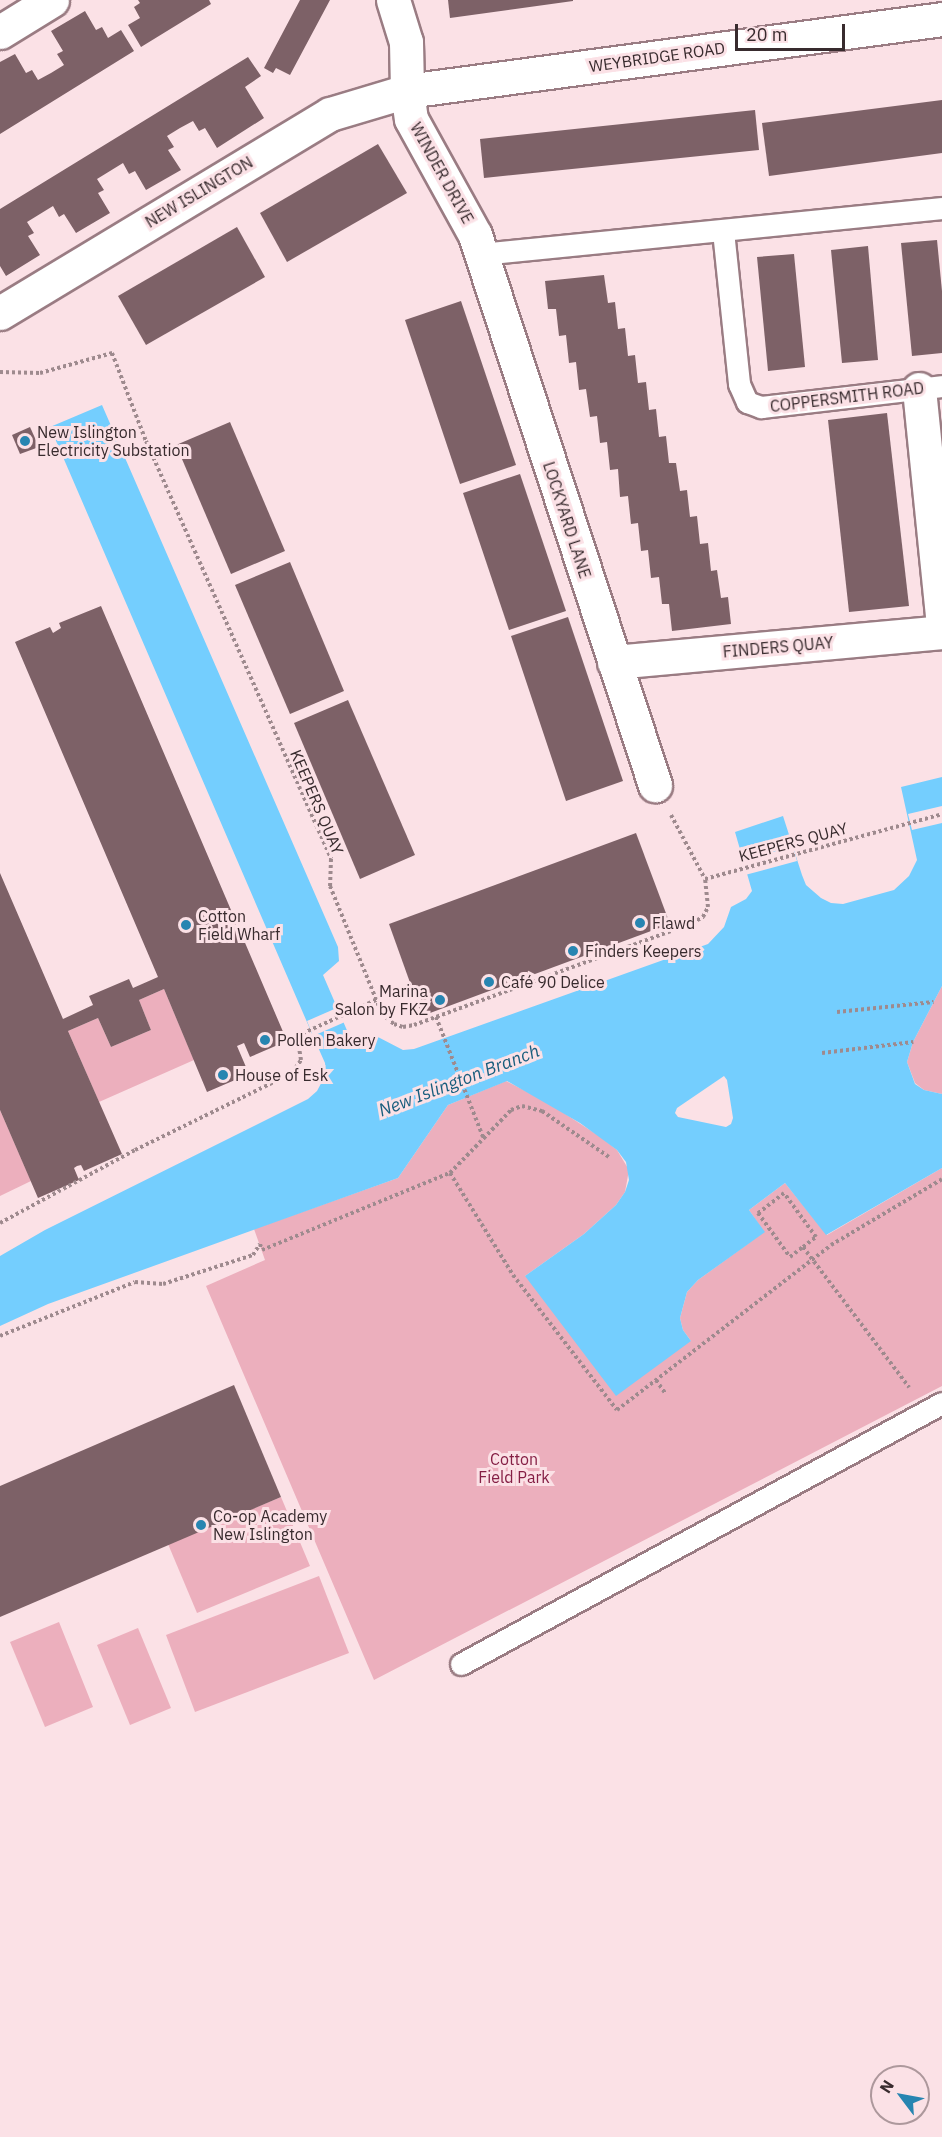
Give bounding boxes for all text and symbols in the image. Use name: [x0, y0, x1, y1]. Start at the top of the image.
scale bar: [738, 12, 848, 50]
text: 20 m: [746, 23, 788, 46]
street label: WEYBRIDGE ROAD: [588, 38, 726, 76]
street label: WINDER DRIVE: [406, 119, 478, 227]
street label: NEW ISLINGTON: [142, 152, 256, 232]
street label: COPPERSMITH ROAD: [769, 378, 925, 416]
place label: New Islington Electricity Substation: [37, 422, 190, 460]
marker: New Islington Electricity Substation: [18, 434, 32, 448]
street label: LOCKYARD LANE: [539, 459, 595, 581]
street label: FINDERS QUAY: [722, 633, 834, 661]
street label: KEEPERS QUAY: [286, 747, 348, 857]
street label: KEEPERS QUAY: [736, 818, 850, 866]
place label: Cotton Field Wharf: [198, 906, 280, 944]
place label: Flawd: [652, 913, 695, 933]
marker: Flawd: [633, 916, 647, 930]
marker: Cotton Field Wharf: [179, 918, 193, 932]
place label: Finders Keepers: [585, 941, 702, 961]
marker: Finders Keepers: [566, 944, 580, 958]
place label: Café 90 Delice: [501, 972, 605, 992]
marker: Café 90 Delice: [482, 975, 496, 989]
place label: Marina Salon by FKZ: [335, 981, 428, 1019]
marker: Marina Salon by FKZ: [433, 993, 447, 1007]
place label: Pollen Bakery: [277, 1030, 376, 1050]
marker: Pollen Bakery: [258, 1033, 272, 1047]
water label: New Islington Branch: [375, 1040, 543, 1122]
place label: House of Esk: [235, 1065, 328, 1085]
marker: House of Esk: [216, 1068, 230, 1082]
park label: Cotton Field Park: [478, 1449, 550, 1487]
place label: Co-op Academy New Islington: [213, 1506, 327, 1544]
marker: Co-op Academy New Islington: [194, 1518, 208, 1532]
north arrow: [870, 2065, 930, 2125]
text: N: [875, 2076, 898, 2097]

